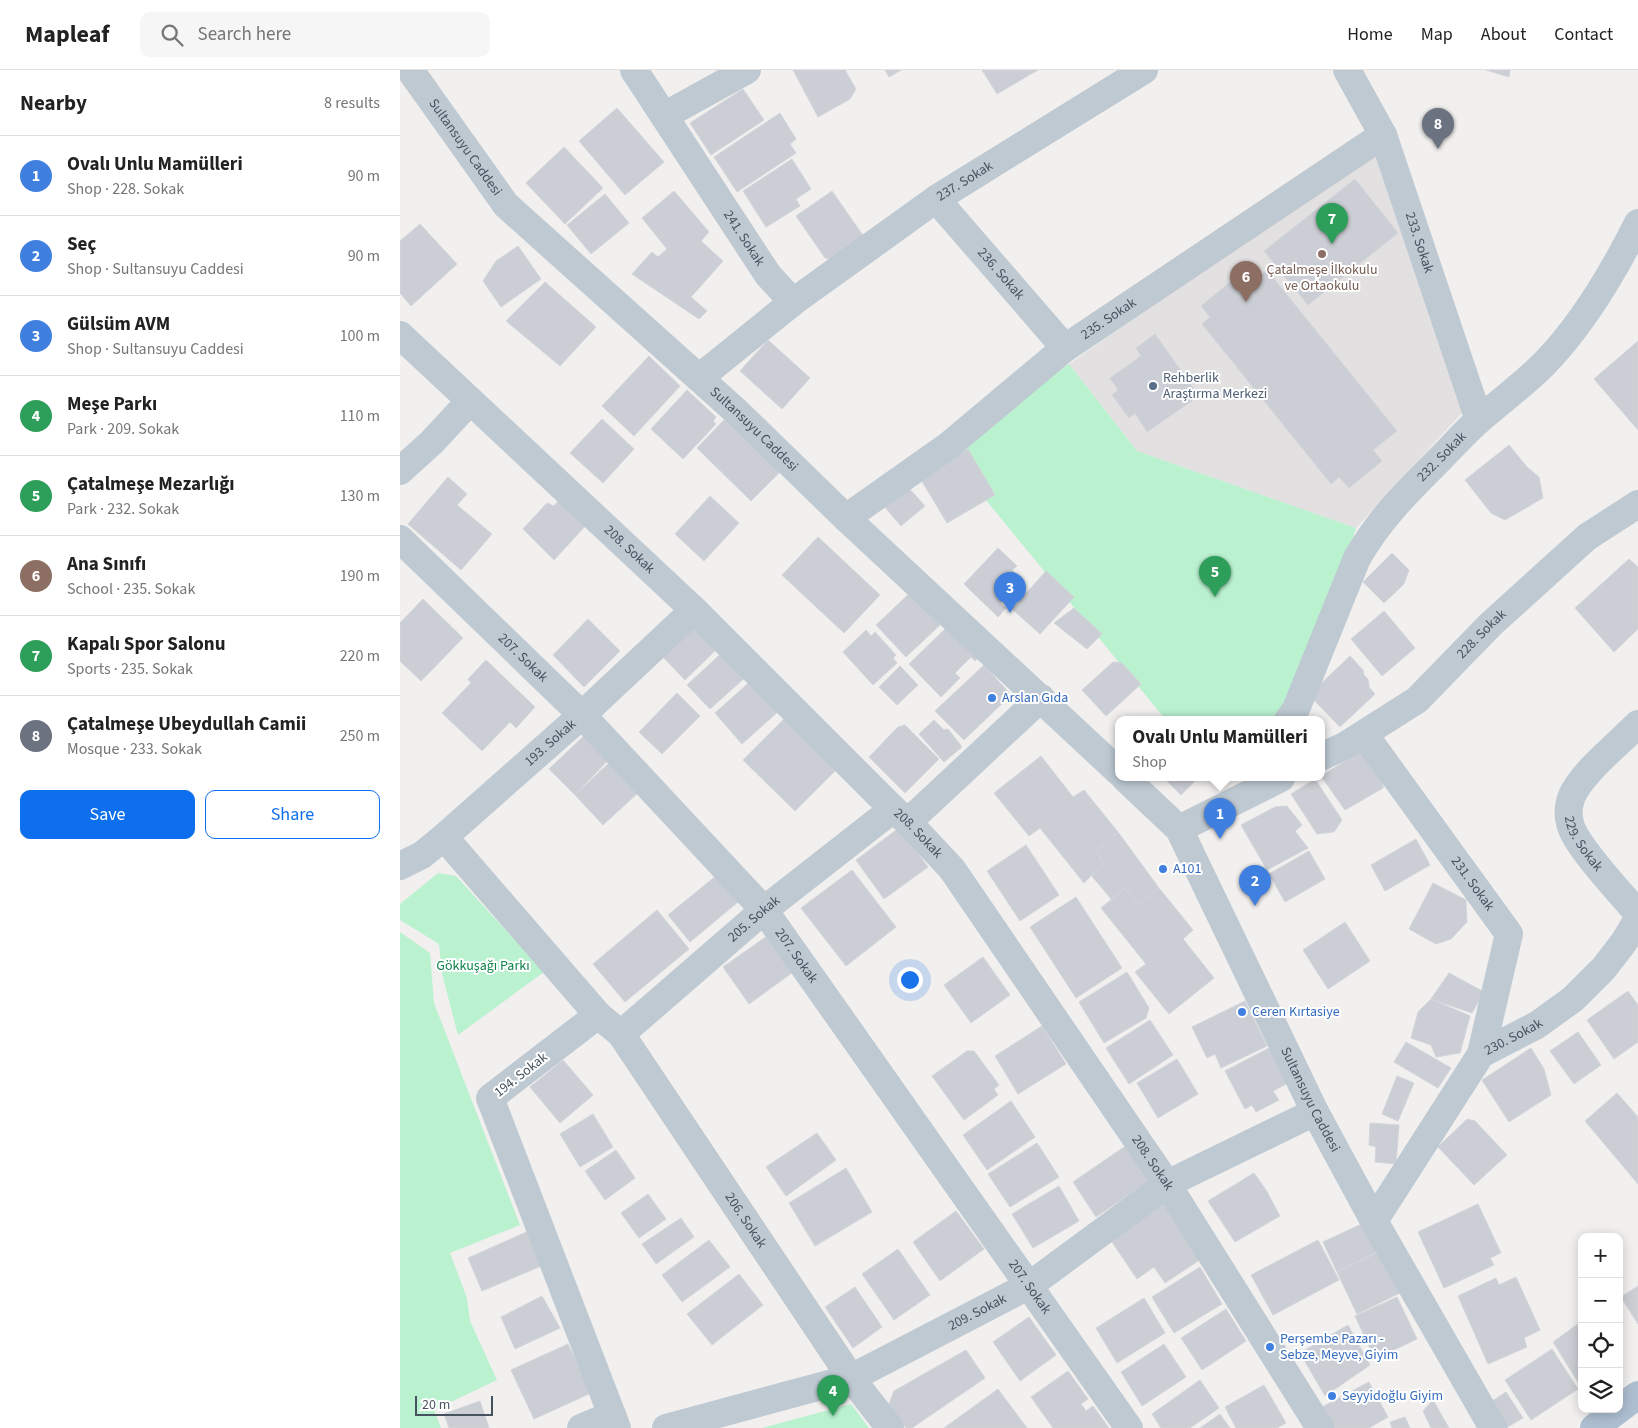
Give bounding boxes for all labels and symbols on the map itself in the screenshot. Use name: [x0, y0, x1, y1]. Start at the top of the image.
street label: Sultansuyu Caddesi: [424, 95, 507, 200]
pin: 8: [1422, 108, 1454, 149]
street label: 237. Sokak: [933, 156, 997, 206]
pin: 7: [1316, 203, 1348, 244]
street label: 241. Sokak: [718, 206, 770, 270]
street label: 233. Sokak: [1400, 210, 1439, 276]
street label: 236. Sokak: [973, 243, 1029, 304]
marker: Çatalmeşe İlkokulu ve Ortaokulu: [1316, 248, 1328, 260]
place label: Çatalmeşe İlkokulu ve Ortaokulu: [1266, 260, 1378, 296]
pin: 6: [1230, 261, 1262, 302]
street label: 235. Sokak: [1077, 293, 1140, 345]
place label: Rehberlik Araştırma Merkezi: [1163, 368, 1267, 404]
marker: Rehberlik Araştırma Merkezi: [1147, 380, 1159, 392]
street label: Sultansuyu Caddesi: [705, 382, 803, 476]
street label: 232. Sokak: [1413, 427, 1471, 486]
street label: 208. Sokak: [599, 521, 659, 578]
pin: 5: [1199, 556, 1231, 597]
pin: 3: [994, 572, 1026, 613]
street label: 228. Sokak: [1452, 605, 1511, 664]
street label: 207. Sokak: [493, 629, 553, 687]
place label: Arslan Gıda: [1002, 688, 1068, 708]
marker: Arslan Gıda: [986, 692, 998, 704]
street label: 193. Sokak: [520, 715, 581, 771]
pin: 1: [1204, 798, 1236, 839]
street label: 208. Sokak: [889, 804, 947, 863]
street label: 229. Sokak: [1559, 814, 1608, 876]
street label: 231. Sokak: [1446, 852, 1499, 915]
place label: A101: [1173, 859, 1202, 879]
marker: A101: [1157, 863, 1169, 875]
pin: 2: [1239, 865, 1271, 906]
street label: 205. Sokak: [724, 891, 785, 947]
street label: 207. Sokak: [770, 924, 823, 987]
park label: Gökkuşağı Parkı: [436, 956, 530, 976]
your location: [897, 967, 923, 993]
place label: Ceren Kırtasiye: [1252, 1002, 1340, 1022]
marker: Ceren Kırtasiye: [1236, 1006, 1248, 1018]
street label: 230. Sokak: [1481, 1014, 1547, 1061]
street label: Sultansuyu Caddesi: [1275, 1044, 1345, 1156]
street label: 194. Sokak: [490, 1048, 552, 1102]
street label: 208. Sokak: [1127, 1131, 1179, 1194]
street label: 206. Sokak: [720, 1189, 771, 1252]
street label: 207. Sokak: [1003, 1255, 1056, 1319]
street label: 209. Sokak: [945, 1289, 1010, 1336]
place label: Perşembe Pazarı - Sebze, Meyve, Giyim: [1280, 1329, 1398, 1365]
marker: Perşembe Pazarı - Sebze, Meyve, Giyim: [1264, 1341, 1276, 1353]
pin: 4: [817, 1375, 849, 1416]
place label: Seyyidoğlu Giyim: [1342, 1386, 1443, 1406]
marker: Seyyidoğlu Giyim: [1326, 1390, 1338, 1402]
scale bar: [415, 1393, 492, 1416]

